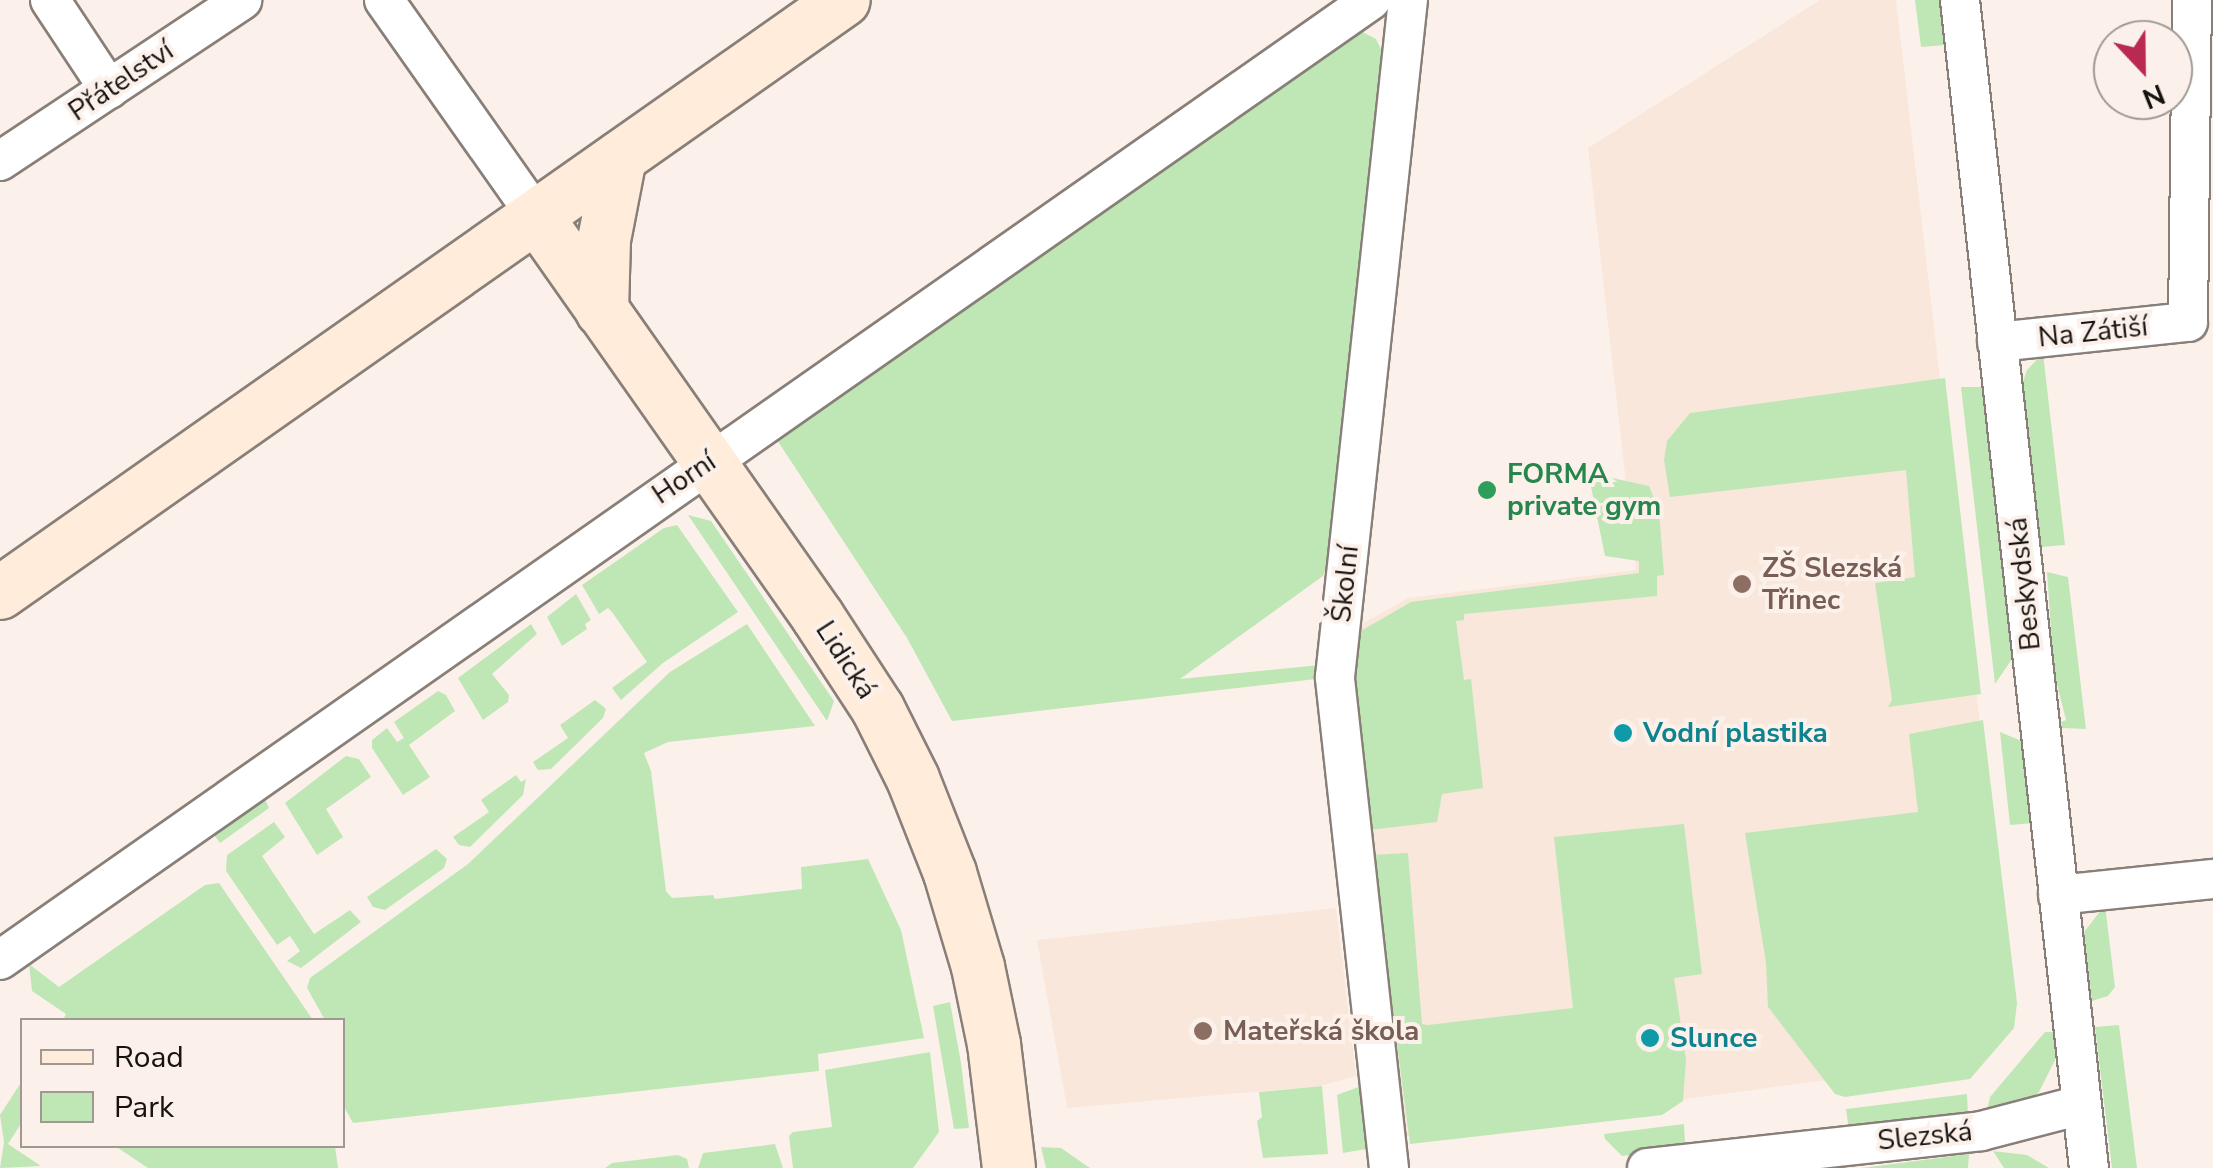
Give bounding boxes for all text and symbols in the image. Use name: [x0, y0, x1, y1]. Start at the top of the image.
north arrow: [2093, 20, 2193, 120]
street label: Přátelství: [62, 34, 180, 128]
text: N: [2137, 74, 2170, 117]
street label: Na Zátiší: [2037, 310, 2149, 354]
street label: Horní: [646, 445, 722, 511]
place label: FORMA private gym: [1507, 457, 1661, 523]
marker: FORMA private gym: [1476, 479, 1498, 501]
street label: Beskydská: [2000, 516, 2048, 652]
street label: Školní: [1324, 544, 1366, 624]
place label: ZŠ Slezská Třinec: [1762, 551, 1902, 617]
marker: ZŠ Slezská Třinec: [1731, 573, 1753, 595]
street label: Lidická: [808, 615, 884, 705]
place label: Vodní plastika: [1643, 716, 1828, 750]
marker: Vodní plastika: [1612, 722, 1634, 744]
place label: Mateřská škola: [1223, 1014, 1419, 1048]
legend: [20, 1018, 345, 1148]
marker: Mateřská škola: [1192, 1020, 1214, 1042]
place label: Slunce: [1670, 1021, 1757, 1055]
marker: Slunce: [1639, 1027, 1661, 1049]
text: Road: [114, 1037, 184, 1078]
text: Park: [114, 1087, 174, 1128]
street label: Slezská: [1876, 1114, 1974, 1158]

